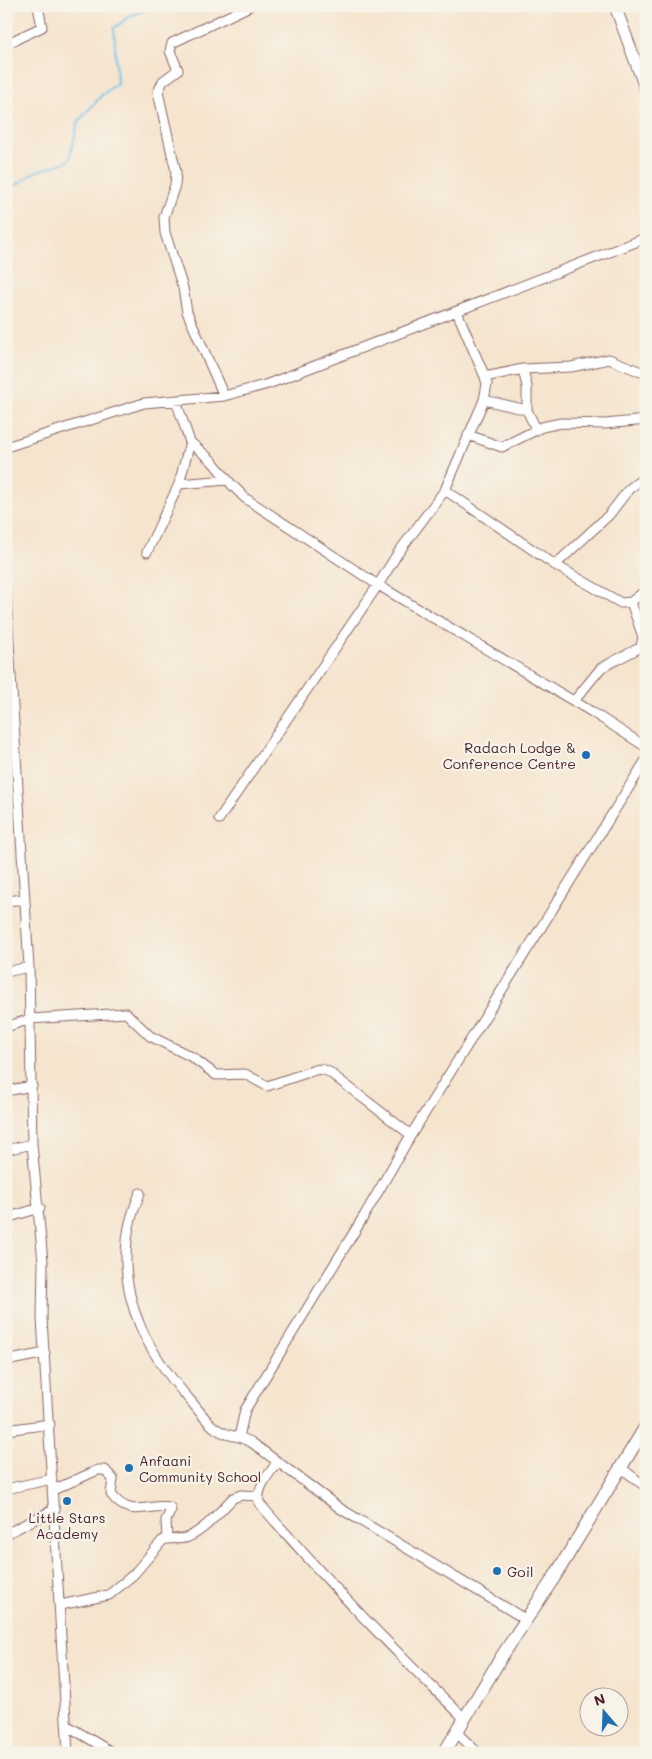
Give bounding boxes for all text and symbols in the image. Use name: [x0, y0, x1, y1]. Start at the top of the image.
place label: Radach Lodge & Conference Centre: [443, 738, 576, 773]
marker: Radach Lodge & Conference Centre: [580, 749, 592, 761]
place label: Anfaani Community School: [139, 1451, 261, 1486]
marker: Anfaani Community School: [123, 1462, 135, 1474]
marker: Little Stars Academy: [61, 1495, 73, 1507]
place label: Little Stars Academy: [28, 1508, 106, 1543]
place label: Goil: [507, 1562, 533, 1581]
marker: Goil: [491, 1565, 503, 1577]
north arrow: [580, 1686, 630, 1736]
text: N: [591, 1689, 608, 1710]

